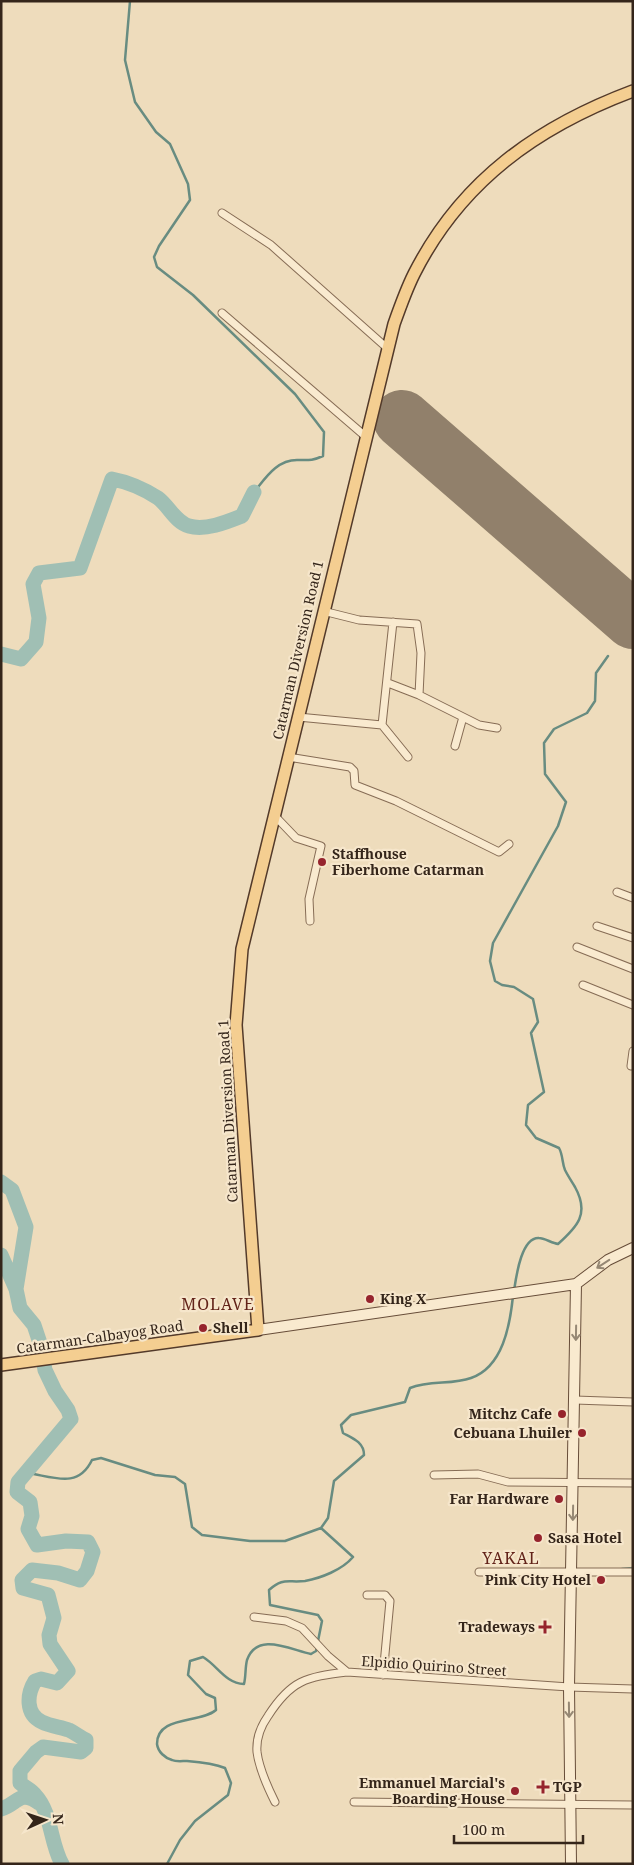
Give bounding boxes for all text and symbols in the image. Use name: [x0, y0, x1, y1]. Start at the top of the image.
street label: Catarman Diversion Road 1: [268, 558, 327, 741]
place label: Staffhouse Fiberhome Catarman: [332, 844, 484, 879]
marker: Staffhouse Fiberhome Catarman: [316, 856, 328, 868]
street label: Catarman Diversion Road 1: [213, 1019, 242, 1203]
one-way arrow: [596, 1258, 610, 1269]
place label: King X: [380, 1289, 427, 1308]
district label: MOLAVE: [181, 1293, 255, 1315]
marker: King X: [364, 1293, 376, 1305]
street label: Catarman-Calbayog Road: [15, 1315, 185, 1358]
place label: Shell: [213, 1318, 248, 1337]
marker: Shell: [197, 1322, 209, 1334]
one-way arrow: [571, 1324, 581, 1341]
place label: Mitchz Cafe: [469, 1404, 552, 1423]
marker: Mitchz Cafe: [556, 1408, 568, 1420]
place label: Cebuana Lhuiler: [453, 1423, 573, 1442]
marker: Cebuana Lhuiler: [576, 1427, 588, 1439]
place label: Far Hardware: [450, 1489, 549, 1508]
marker: Far Hardware: [553, 1493, 565, 1505]
one-way arrow: [568, 1504, 578, 1521]
place label: Sasa Hotel: [548, 1528, 622, 1547]
marker: Sasa Hotel: [532, 1532, 544, 1544]
district label: YAKAL: [481, 1547, 540, 1569]
place label: Pink City Hotel: [485, 1570, 591, 1589]
marker: Pink City Hotel: [595, 1574, 607, 1586]
place label: Tradeways: [458, 1617, 535, 1636]
marker: Tradeways: [539, 1621, 551, 1633]
street label: Elpidio Quirino Street: [361, 1651, 507, 1680]
one-way arrow: [565, 1702, 574, 1718]
place label: Emmanuel Marcial's Boarding House: [359, 1773, 505, 1808]
place label: TGP: [553, 1777, 582, 1796]
marker: TGP: [537, 1781, 549, 1793]
marker: Emmanuel Marcial's Boarding House: [509, 1785, 521, 1797]
north arrow: [20, 1795, 70, 1845]
scale bar: [454, 1812, 583, 1844]
text: N: [49, 1813, 68, 1825]
text: 100 m: [462, 1819, 505, 1839]

